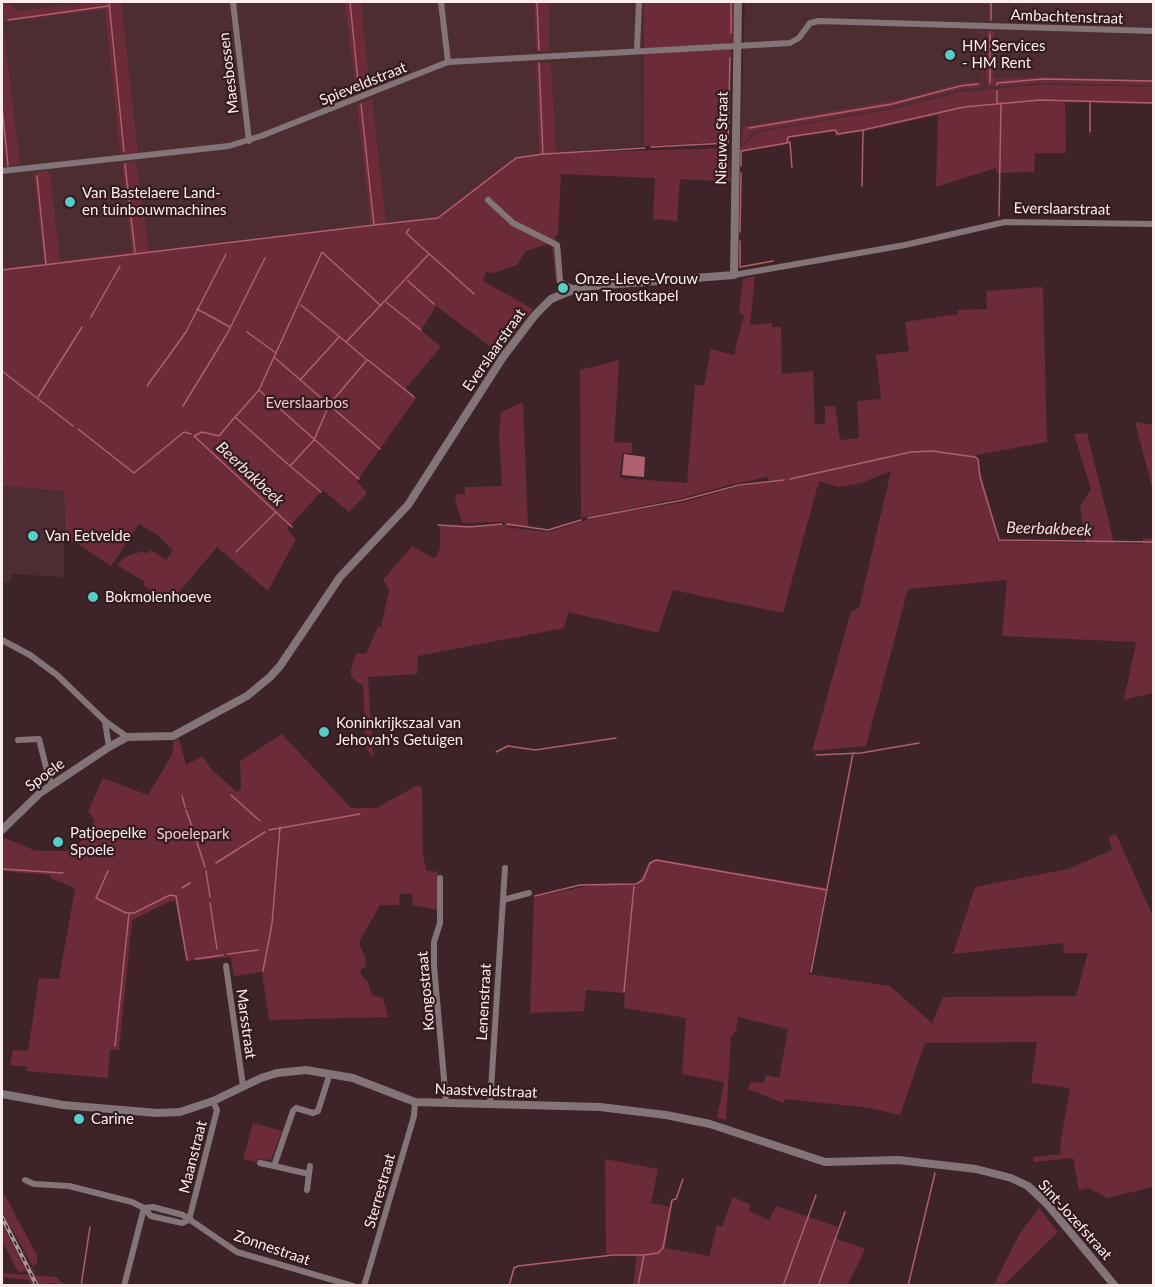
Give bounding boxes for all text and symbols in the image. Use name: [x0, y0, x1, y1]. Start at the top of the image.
street label: Ambachtenstraat: [1010, 6, 1124, 28]
street label: Maesbossen: [215, 31, 243, 115]
place label: HM Services - HM Rent: [962, 37, 1045, 72]
marker: HM Services - HM Rent: [943, 48, 957, 62]
street label: Spieveldstraat: [317, 58, 409, 110]
street label: Nieuwe Straat: [712, 91, 732, 185]
place label: Van Bastelaere Land- en tuinbouwmachines: [82, 184, 227, 219]
marker: Van Bastelaere Land- en tuinbouwmachines: [63, 195, 77, 209]
street label: Everslaarstraat: [1013, 199, 1111, 219]
place label: Onze-Lieve-Vrouw van Troostkapel: [575, 270, 698, 305]
marker: Onze-Lieve-Vrouw van Troostkapel: [556, 281, 570, 295]
street label: Everslaarstraat: [459, 305, 529, 395]
park label: Everslaarbos: [266, 394, 348, 412]
water label: Beerbakbeek: [212, 438, 288, 510]
water label: Beerbakbeek: [1006, 518, 1092, 540]
place label: Van Eetvelde: [45, 527, 131, 545]
marker: Van Eetvelde: [26, 529, 40, 543]
place label: Bokmolenhoeve: [105, 588, 211, 606]
marker: Bokmolenhoeve: [86, 590, 100, 604]
place label: Koninkrijkszaal van Jehovah's Getuigen: [336, 714, 463, 749]
marker: Koninkrijkszaal van Jehovah's Getuigen: [317, 725, 331, 739]
street label: Spoele: [22, 755, 68, 795]
place label: Patjoepelke Spoele: [70, 824, 147, 859]
park label: Spoelepark: [156, 825, 230, 843]
marker: Patjoepelke Spoele: [51, 835, 65, 849]
street label: Kongostraat: [414, 950, 438, 1032]
street label: Lenenstraat: [473, 963, 495, 1041]
street label: Marsstraat: [232, 988, 260, 1060]
street label: Naastveldstraat: [434, 1080, 538, 1102]
place label: Carine: [91, 1110, 134, 1128]
marker: Carine: [72, 1112, 86, 1126]
street label: Maanstraat: [175, 1119, 211, 1195]
street label: Sterrestraat: [361, 1152, 399, 1230]
street label: Sint-Jozefstraat: [1034, 1176, 1116, 1264]
street label: Zonnestraat: [232, 1227, 312, 1269]

